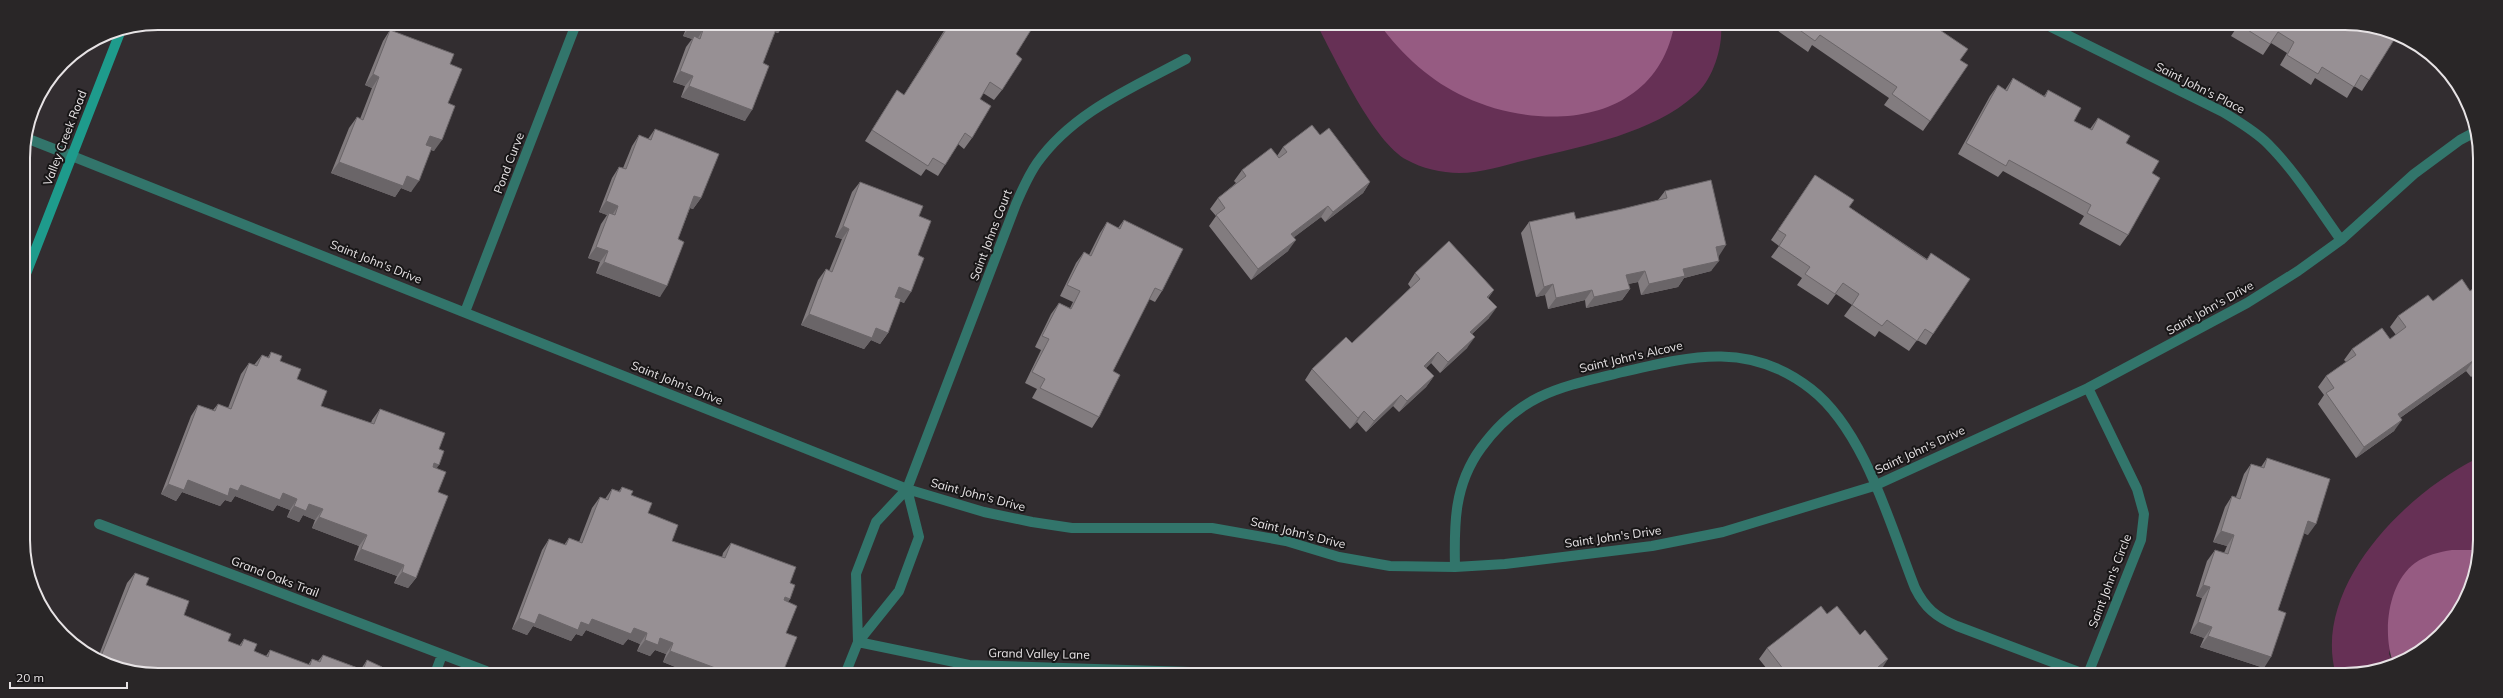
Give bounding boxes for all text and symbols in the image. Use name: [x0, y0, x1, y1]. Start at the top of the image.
street label: Saint John's Place: [2153, 58, 2248, 117]
street label: Valley Creek Road: [39, 88, 90, 188]
street label: Pond Curve: [490, 130, 527, 196]
street label: Saint Johns Court: [966, 187, 1015, 282]
street label: Saint John's Drive: [328, 236, 424, 287]
street label: Saint John's Drive: [2163, 277, 2256, 338]
street label: Saint John's Alcove: [1578, 337, 1684, 376]
street label: Saint John's Drive: [629, 357, 725, 408]
street label: Saint John's Drive: [1872, 422, 1967, 477]
street label: Saint John's Drive: [929, 475, 1027, 514]
street label: Saint John's Drive: [1249, 513, 1347, 552]
street label: Saint John's Drive: [1564, 522, 1662, 551]
street label: Saint John's Circle: [2085, 532, 2134, 630]
street label: Grand Oaks Trail: [229, 553, 321, 600]
street label: Grand Valley Lane: [988, 645, 1090, 662]
scale bar: [10, 664, 127, 690]
text: 20 m: [16, 670, 44, 685]

